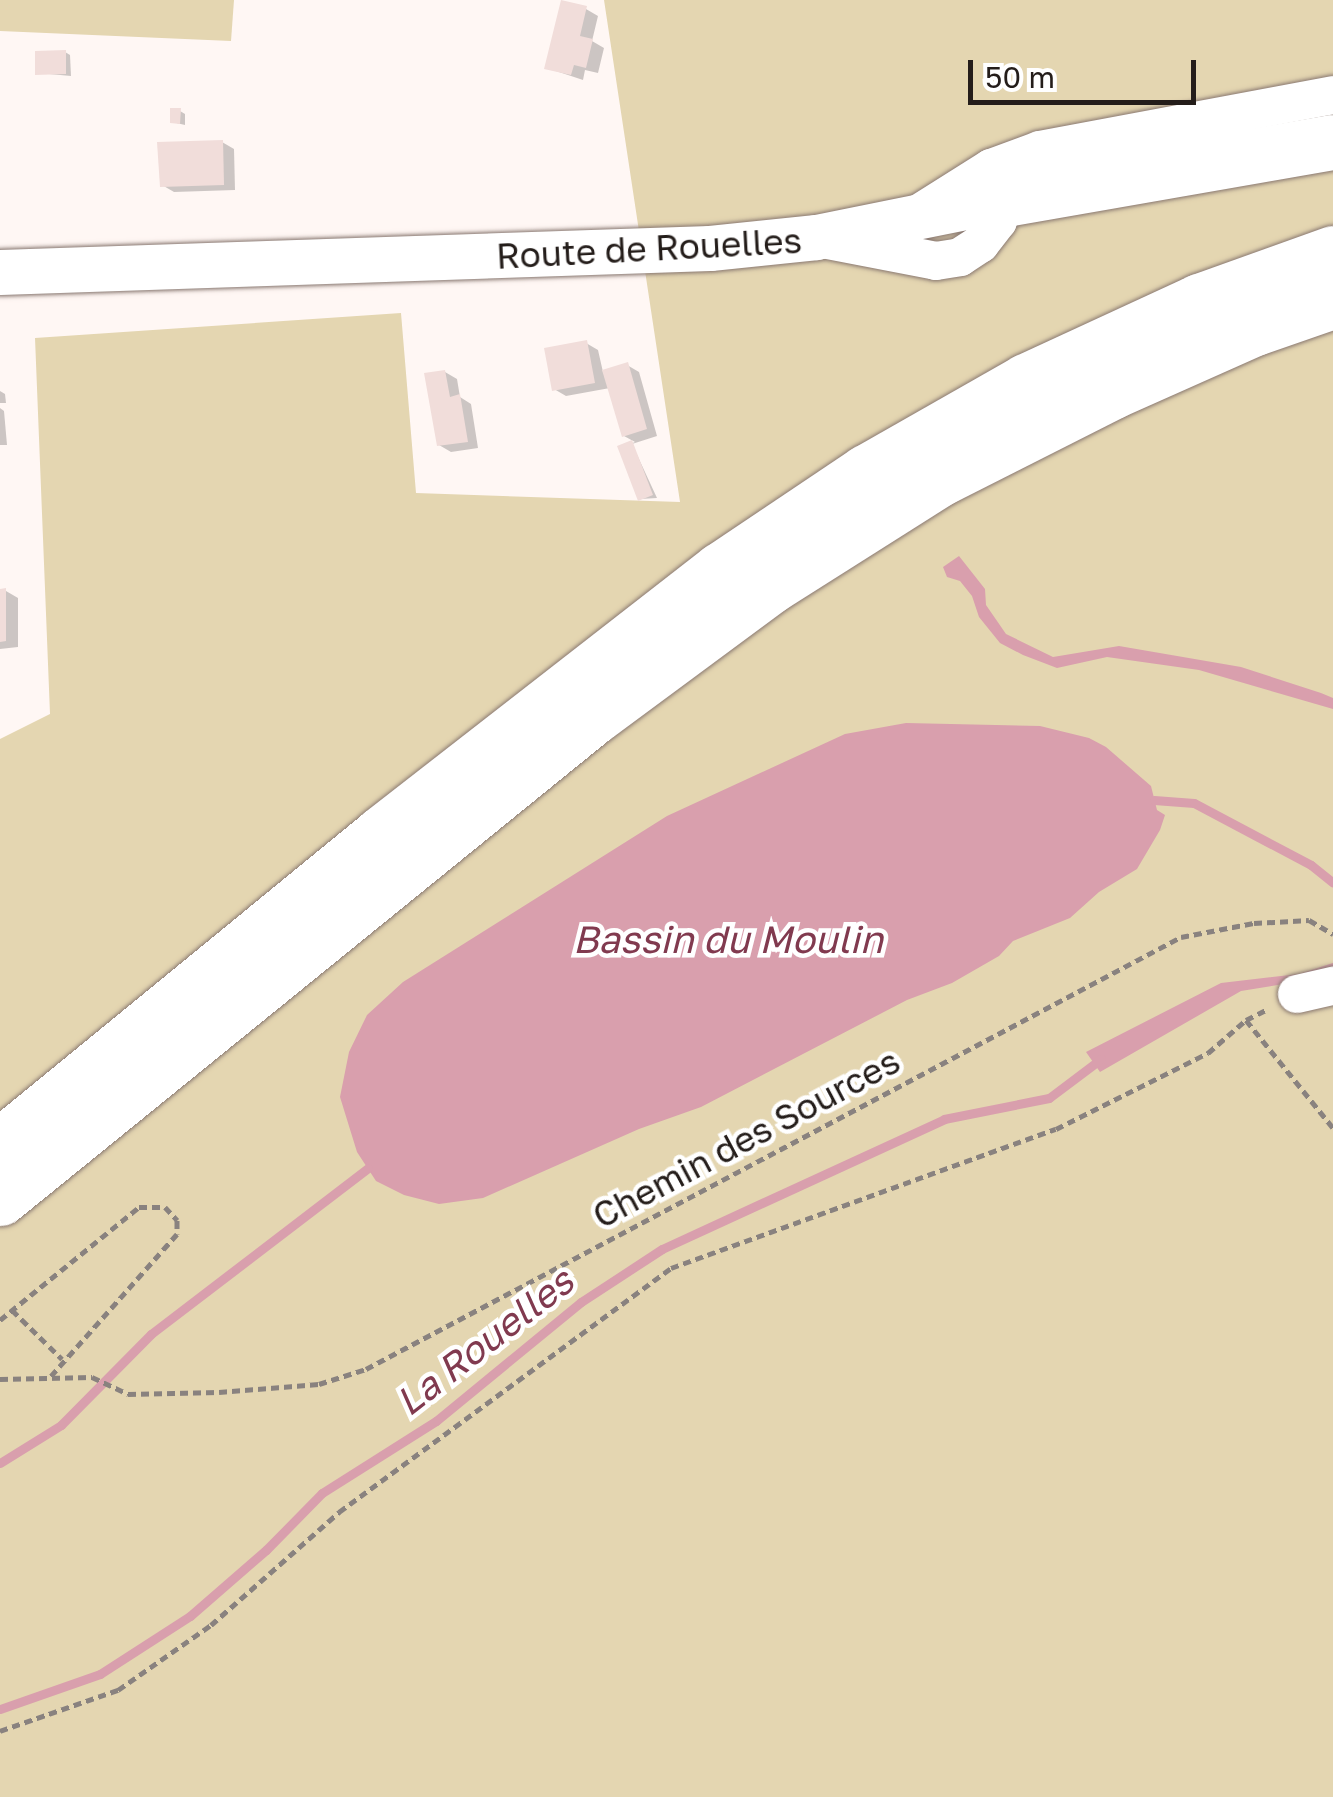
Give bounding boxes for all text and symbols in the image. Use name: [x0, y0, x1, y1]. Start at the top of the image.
scale bar: [973, 40, 1200, 102]
text: 50 m: [985, 59, 1055, 95]
street label: Route de Rouelles: [495, 219, 803, 277]
water label: Bassin du Moulin: [573, 916, 883, 962]
street label: Chemin des Sources: [586, 1039, 906, 1237]
water label: La Rouelles: [386, 1258, 582, 1424]

